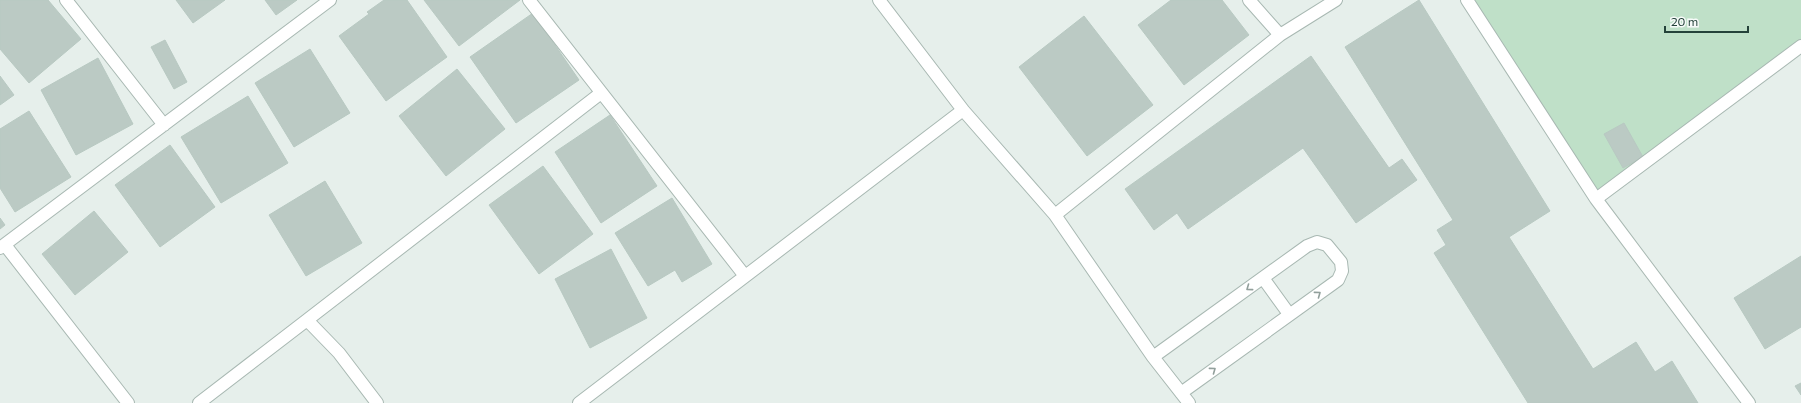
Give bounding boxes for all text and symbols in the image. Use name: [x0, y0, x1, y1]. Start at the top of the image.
scale bar: [1665, 8, 1748, 34]
text: 20 m: [1671, 14, 1698, 28]
one-way arrow: [1247, 283, 1254, 290]
one-way arrow: [1314, 291, 1321, 299]
one-way arrow: [1208, 368, 1215, 375]

